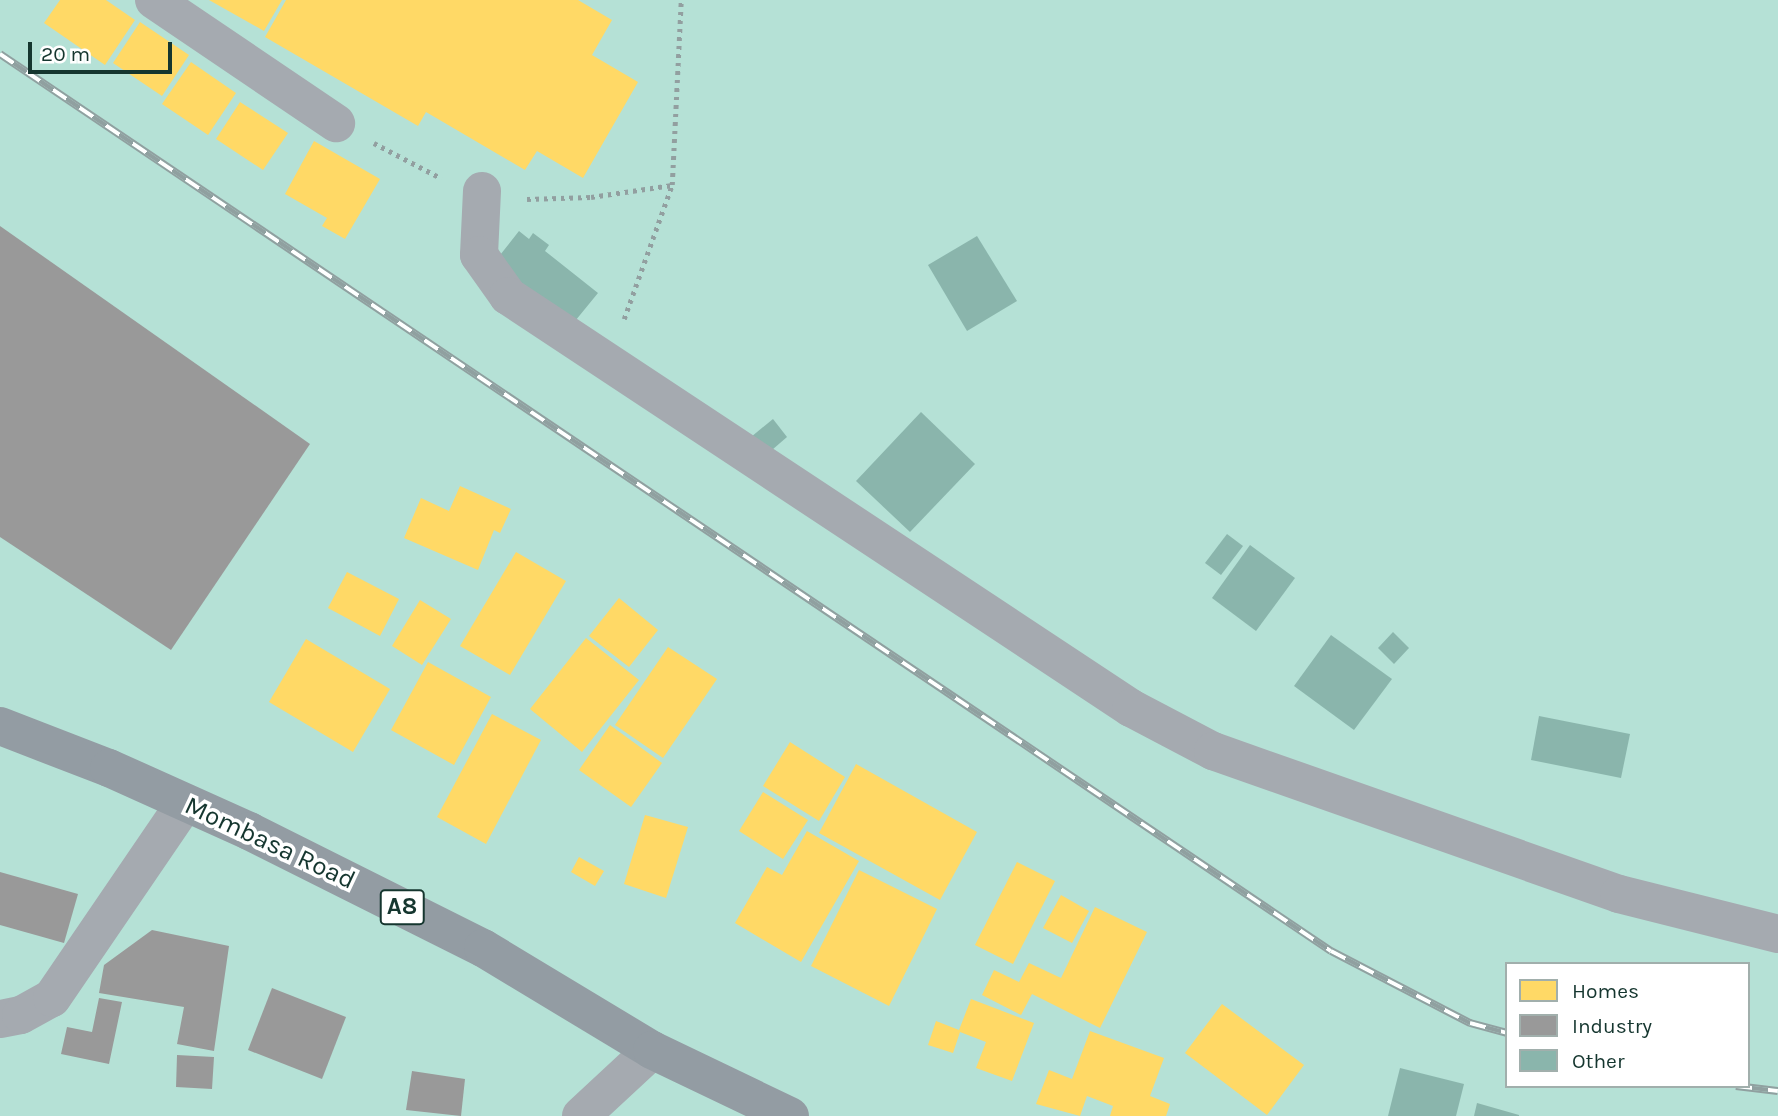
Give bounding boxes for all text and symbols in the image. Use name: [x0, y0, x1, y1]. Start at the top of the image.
scale bar: [32, 28, 175, 72]
text: 20 m: [41, 42, 90, 66]
street label: Mombasa Road: [180, 790, 360, 896]
road number: A8: [379, 887, 425, 928]
legend: [1505, 962, 1750, 1088]
text: Homes: [1572, 979, 1639, 1003]
text: Industry: [1572, 1014, 1652, 1038]
text: Other: [1572, 1049, 1625, 1073]

